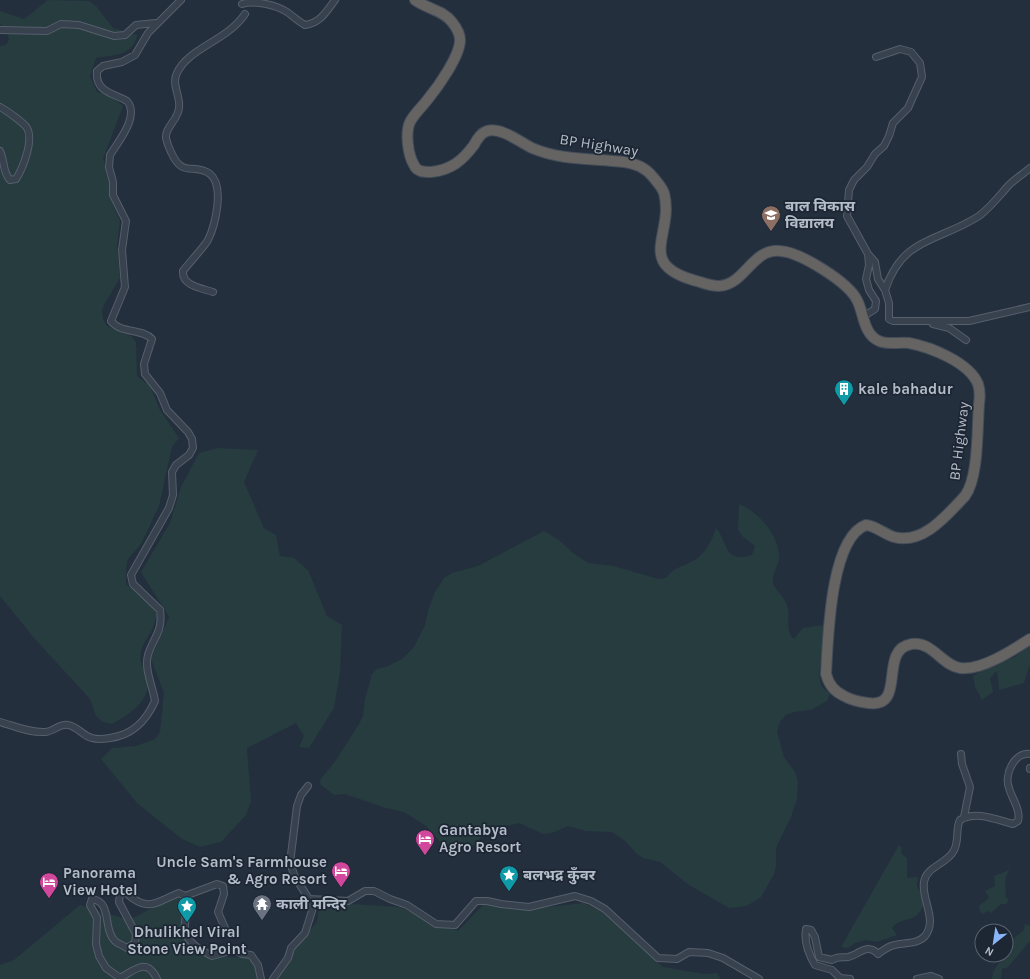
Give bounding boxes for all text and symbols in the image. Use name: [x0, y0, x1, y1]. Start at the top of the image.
street label: BP Highway: [558, 130, 640, 160]
place label: बाल विकास विद्यालय: [785, 197, 856, 232]
school or university icon: बाल विकास विद्यालय: [760, 204, 782, 232]
building icon: kale bahadur: [833, 378, 855, 406]
place label: kale bahadur: [858, 380, 953, 398]
street label: BP Highway: [945, 401, 973, 481]
place label: Gantabya Agro Resort: [439, 821, 521, 856]
hotel icon: Gantabya Agro Resort: [414, 828, 436, 856]
place label: Uncle Sam's Farmhouse & Agro Resort: [156, 853, 327, 888]
hotel icon: Uncle Sam's Farmhouse & Agro Resort: [330, 860, 352, 888]
place label: Panorama View Hotel: [63, 864, 138, 899]
place icon: बलभद्र कुँवर: [498, 864, 520, 892]
place label: बलभद्र कुँवर: [523, 866, 596, 885]
hotel icon: Panorama View Hotel: [38, 871, 60, 899]
temple icon: काली मन्दिर: [251, 893, 273, 921]
place icon: Dhulikhel Viral Stone View Point: [176, 895, 198, 923]
place label: काली मन्दिर: [276, 895, 347, 913]
place label: Dhulikhel Viral Stone View Point: [127, 923, 247, 958]
north arrow: [974, 923, 1014, 963]
text: N: [983, 944, 996, 959]

